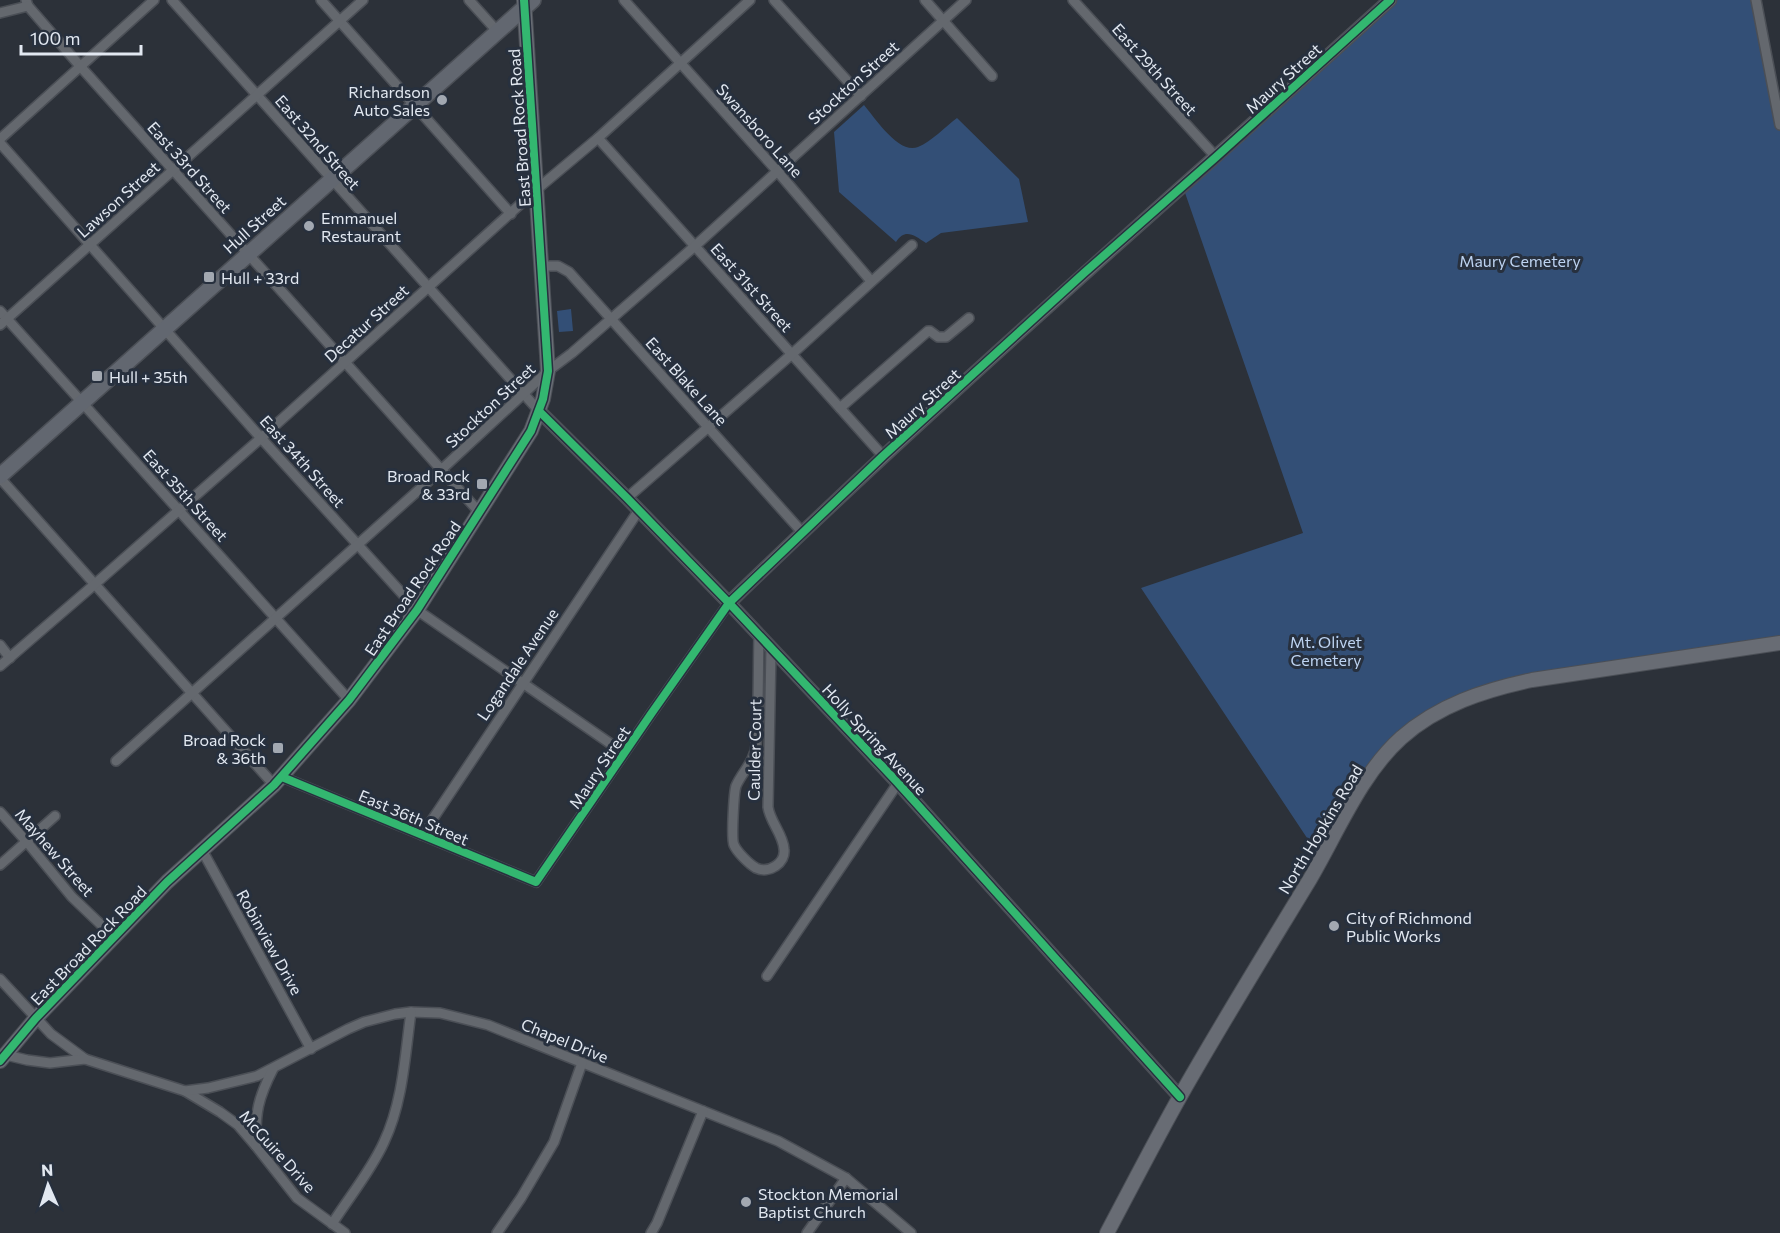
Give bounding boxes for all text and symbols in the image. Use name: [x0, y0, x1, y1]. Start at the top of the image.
scale bar: [21, 18, 141, 56]
street label: East 29th Street: [1109, 19, 1202, 119]
text: 100 m: [30, 27, 80, 49]
street label: Stockton Street: [804, 36, 903, 128]
street label: Maury Street: [1241, 39, 1325, 117]
street label: East Broad Rock Road: [504, 48, 534, 208]
street label: Swansboro Lane: [713, 79, 807, 181]
place label: Richardson Auto Sales: [348, 82, 430, 119]
street label: East 32nd Street: [272, 91, 365, 194]
marker: Richardson Auto Sales: [435, 93, 449, 107]
street label: East 33rd Street: [144, 117, 236, 217]
street label: Lawson Street: [73, 157, 163, 241]
street label: Hull Street: [219, 191, 289, 257]
place label: Emmanuel Restaurant: [321, 208, 402, 245]
marker: Emmanuel Restaurant: [302, 219, 316, 233]
street label: East 31st Street: [707, 239, 797, 336]
park label: Maury Cemetery: [1459, 251, 1581, 270]
place label: Hull + 33rd: [221, 268, 299, 287]
marker: Hull + 33rd: [202, 270, 216, 284]
street label: Decatur Street: [320, 280, 412, 366]
street label: East Blake Lane: [642, 333, 732, 429]
street label: Stockton Street: [441, 358, 539, 451]
street label: Maury Street: [880, 364, 964, 442]
place label: Hull + 35th: [109, 367, 188, 386]
marker: Hull + 35th: [90, 369, 104, 383]
street label: East 34th Street: [257, 411, 350, 511]
street label: East 35th Street: [140, 445, 233, 545]
place label: Broad Rock & 33rd: [387, 466, 470, 503]
marker: Broad Rock & 33rd: [475, 477, 489, 491]
street label: East Broad Rock Road: [360, 517, 464, 659]
street label: Logandale Avenue: [472, 604, 562, 724]
park label: Mt. Olivet Cemetery: [1290, 632, 1363, 669]
street label: Holly Spring Avenue: [819, 680, 931, 798]
street label: Caulder Court: [744, 698, 764, 801]
street label: Maury Street: [564, 722, 634, 812]
place label: Broad Rock & 36th: [183, 730, 266, 767]
marker: Broad Rock & 36th: [271, 741, 285, 755]
street label: North Hopkins Road: [1274, 761, 1366, 897]
street label: East 36th Street: [356, 785, 472, 849]
street label: Mayhew Street: [12, 804, 99, 900]
street label: East Broad Rock Road: [26, 882, 150, 1008]
street label: Robinview Drive: [233, 886, 307, 998]
place label: City of Richmond Public Works: [1346, 908, 1472, 945]
marker: City of Richmond Public Works: [1327, 919, 1341, 933]
street label: Chapel Drive: [519, 1014, 611, 1066]
street label: McGuire Drive: [236, 1106, 320, 1196]
north arrow: [18, 1155, 78, 1215]
text: N: [41, 1160, 54, 1179]
place label: Stockton Memorial Baptist Church: [758, 1184, 898, 1221]
marker: Stockton Memorial Baptist Church: [739, 1195, 753, 1209]

